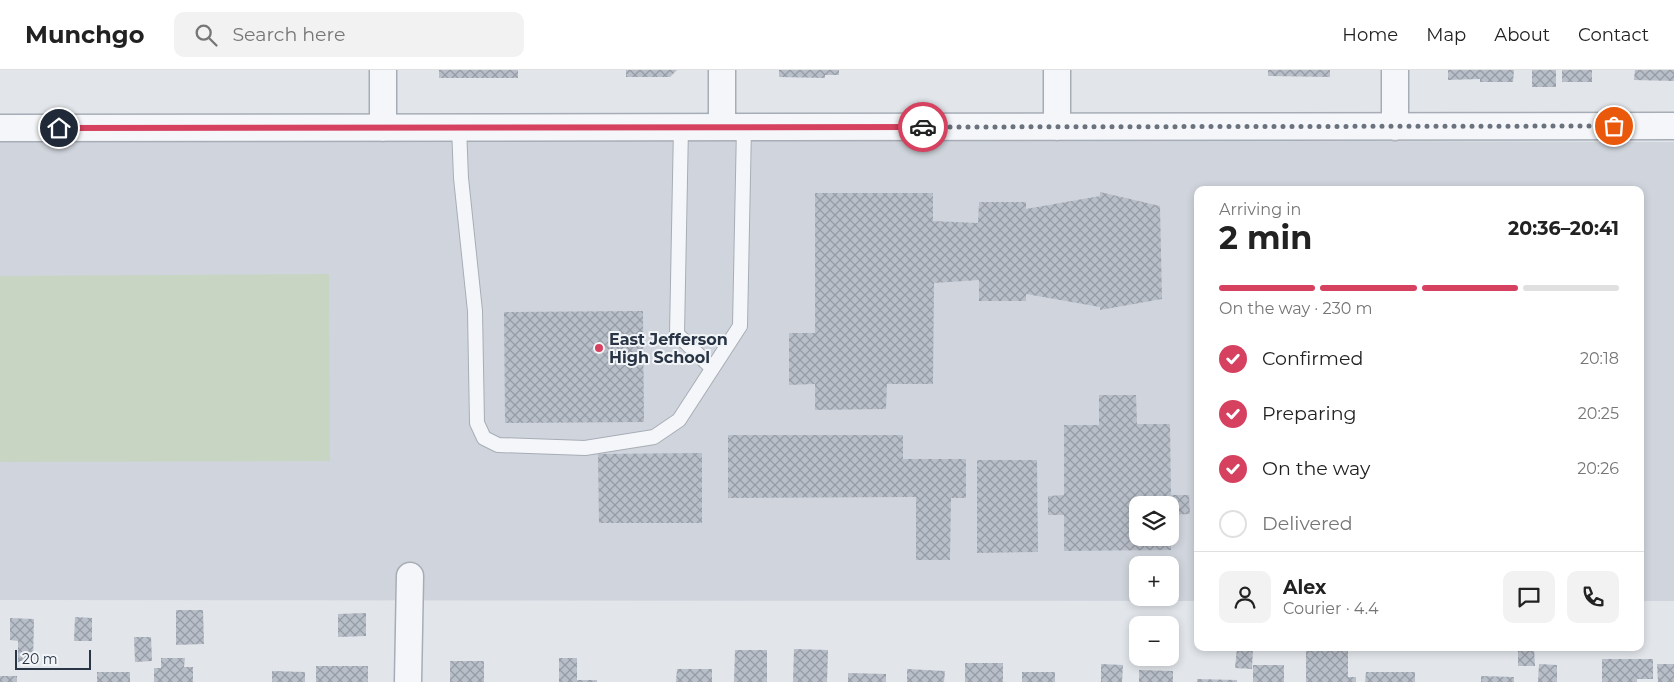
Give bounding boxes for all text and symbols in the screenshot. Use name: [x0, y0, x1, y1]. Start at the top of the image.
search box: [174, 12, 524, 57]
text: Munchgo: [25, 20, 144, 49]
icon: search: [192, 21, 220, 49]
text: Search here: [232, 23, 345, 46]
text: Home: [1342, 24, 1398, 46]
text: Map: [1426, 24, 1466, 46]
text: About: [1494, 24, 1550, 46]
text: Contact: [1578, 24, 1649, 46]
courier: [898, 102, 948, 152]
pin: [1593, 105, 1635, 147]
pin: [38, 107, 80, 149]
icon: bag: [1600, 112, 1628, 140]
icon: car: [909, 113, 937, 141]
icon: home: [45, 114, 73, 142]
text: Arriving in: [1219, 200, 1301, 219]
text: 20:36–20:41: [1508, 217, 1619, 240]
text: 2 min: [1219, 218, 1312, 257]
text: On the way · 230 m: [1219, 299, 1372, 318]
place label: East Jefferson High School: [609, 330, 728, 367]
marker: East Jefferson High School: [593, 342, 605, 354]
icon: check: [1219, 345, 1247, 373]
text: Confirmed: [1262, 347, 1363, 370]
text: 20:18: [1580, 349, 1619, 368]
icon: check: [1219, 400, 1247, 428]
text: Preparing: [1262, 402, 1357, 425]
text: 20:25: [1578, 404, 1619, 423]
icon: check: [1219, 455, 1247, 483]
text: On the way: [1262, 457, 1370, 480]
text: 20:26: [1577, 459, 1619, 478]
map controls: [1129, 496, 1179, 666]
button: layers: [1129, 496, 1179, 546]
text: Delivered: [1262, 512, 1353, 535]
button: +: [1129, 556, 1179, 606]
button: person: [1219, 571, 1271, 623]
button: chat: [1503, 571, 1555, 623]
button: phone: [1567, 571, 1619, 623]
text: Alex: [1283, 576, 1326, 599]
text: Courier · 4.4: [1283, 599, 1379, 618]
button: −: [1129, 616, 1179, 666]
scale bar: [15, 647, 91, 670]
text: 20 m: [22, 650, 58, 668]

